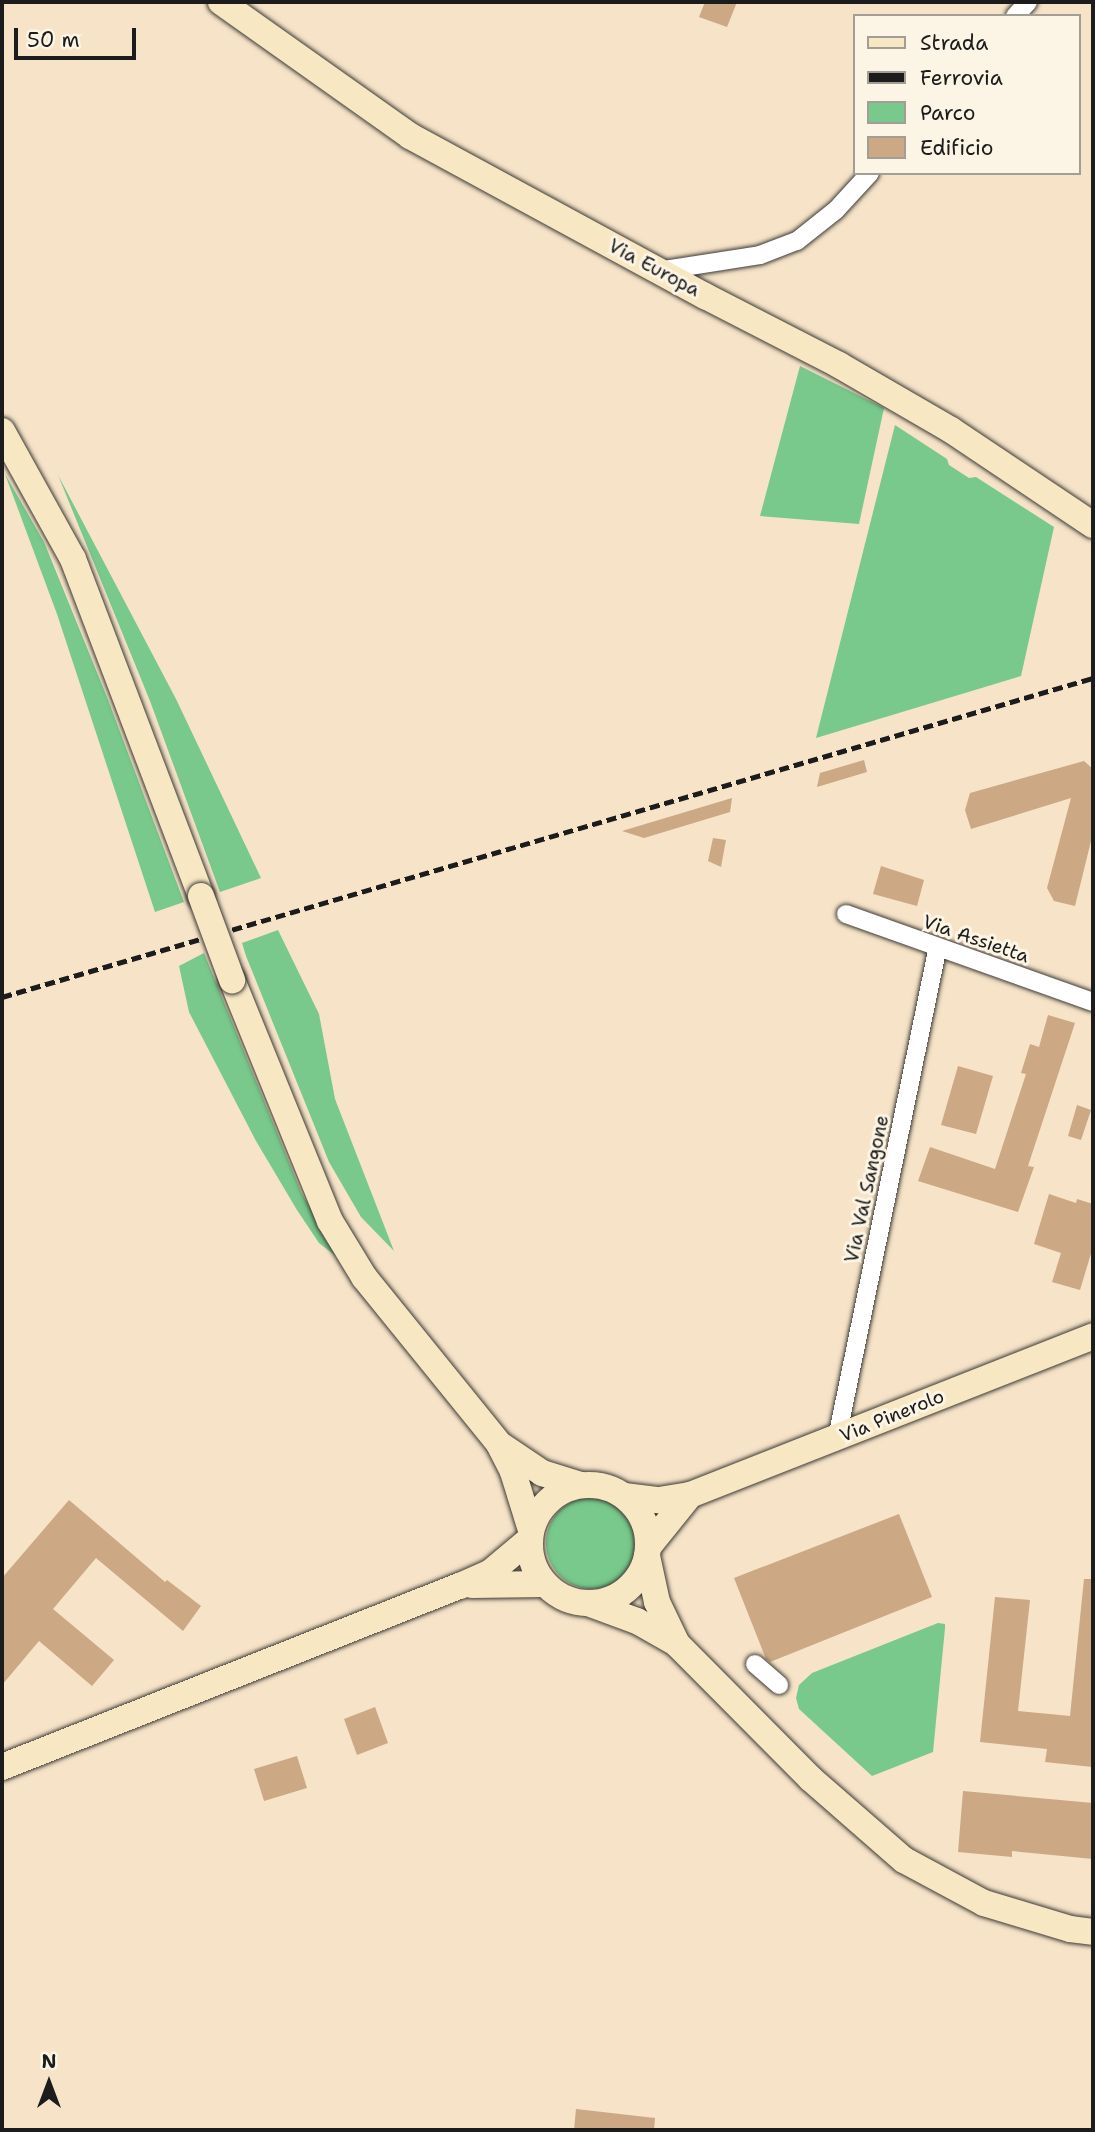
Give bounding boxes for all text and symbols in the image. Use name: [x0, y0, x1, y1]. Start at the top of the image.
scale bar: [18, 14, 140, 58]
legend: [853, 14, 1081, 175]
text: 50 m: [27, 26, 80, 54]
text: Strada: [920, 29, 988, 57]
text: Ferrovia: [920, 64, 1003, 92]
text: Parco: [920, 99, 975, 127]
text: Edificio: [920, 134, 993, 162]
street label: Via Europa: [604, 234, 704, 302]
street label: Via Assietta: [920, 910, 1032, 968]
street label: Via Val Sangone: [840, 1113, 894, 1265]
street label: Via Pinerolo: [836, 1385, 948, 1447]
north arrow: [14, 2048, 84, 2118]
text: N: [41, 2049, 57, 2074]

